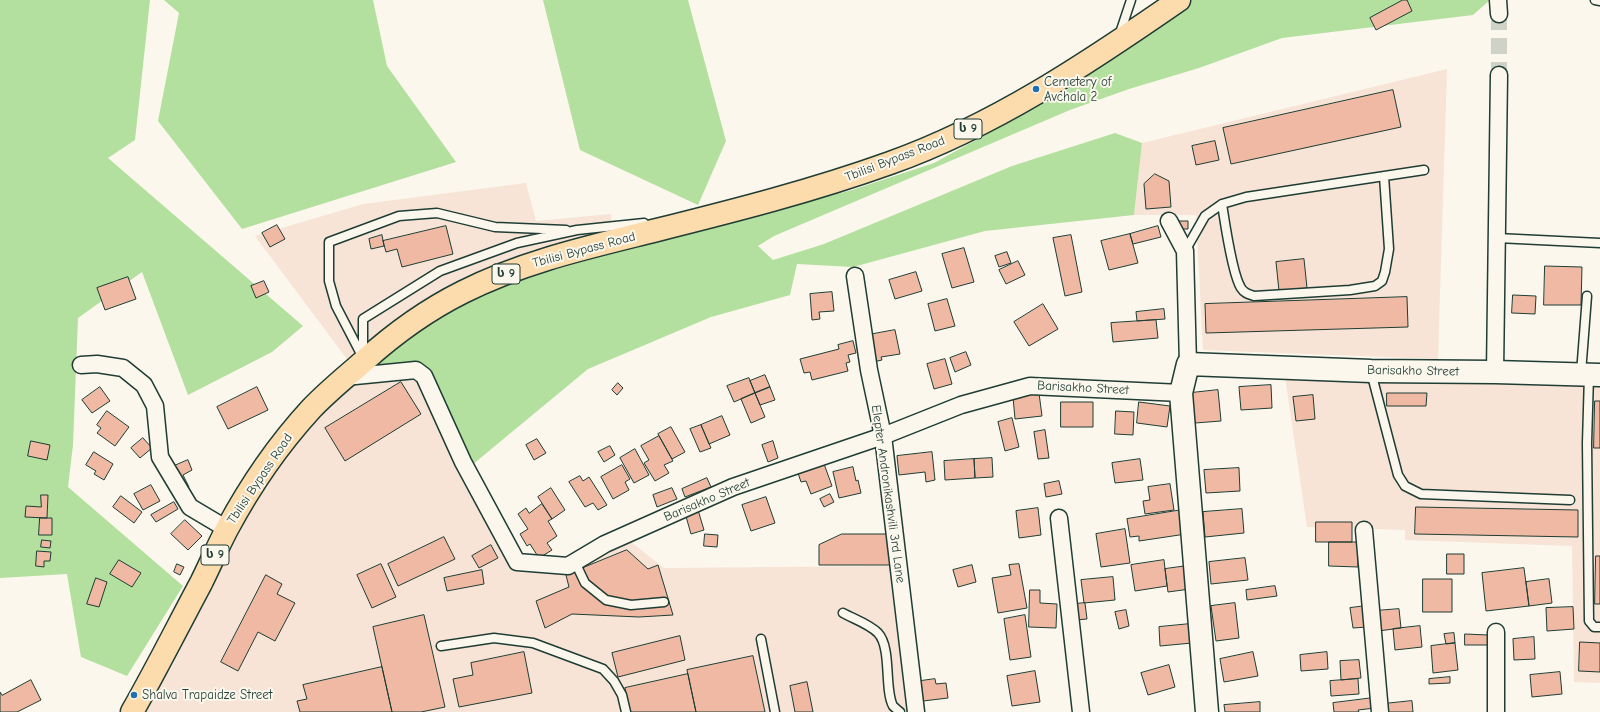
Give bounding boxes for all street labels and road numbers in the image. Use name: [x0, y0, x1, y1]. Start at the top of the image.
road number: ს 9: [954, 119, 982, 139]
street label: Tbilisi Bypass Road: [843, 133, 947, 185]
street label: Tbilisi Bypass Road: [531, 229, 637, 271]
road number: ს 9: [492, 264, 520, 284]
street label: Barisakho Street: [1367, 362, 1459, 380]
street label: Barisakho Street: [1037, 378, 1129, 398]
street label: Elepter Andronikashvili 3rd Lane: [868, 404, 908, 584]
street label: Tbilisi Bypass Road: [224, 431, 296, 527]
street label: Barisakho Street: [662, 475, 752, 525]
road number: ს 9: [201, 545, 229, 565]

